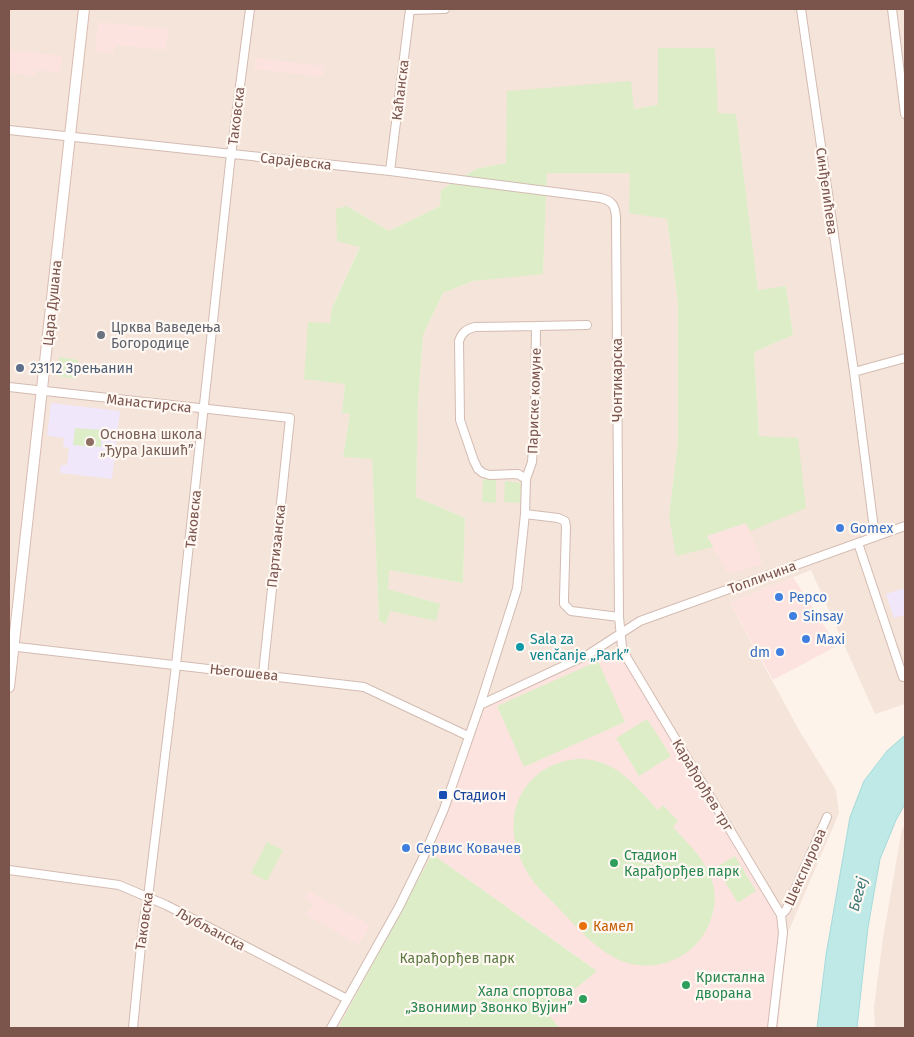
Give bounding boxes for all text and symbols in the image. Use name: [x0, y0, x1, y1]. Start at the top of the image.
street label: Каћанска: [388, 59, 413, 122]
street label: Таковска: [224, 86, 249, 146]
street label: Синђелићева: [812, 146, 841, 236]
street label: Сарајевска: [259, 149, 333, 174]
street label: Цара Душана: [40, 259, 65, 347]
place label: Црква Ваведења Богородице: [111, 319, 221, 352]
marker: Црква Ваведења Богородице: [95, 329, 107, 341]
street label: Чонтикарска: [609, 338, 626, 422]
street label: Париске комуне: [524, 348, 545, 455]
place label: 23112 Зрењанин: [30, 360, 133, 377]
marker: 23112 Зрењанин: [14, 362, 26, 374]
street label: Манастирска: [106, 391, 192, 416]
place label: Основна школа „Ђура Јакшић”: [100, 426, 202, 459]
marker: Основна школа „Ђура Јакшић”: [84, 436, 96, 448]
street label: Таковска: [182, 489, 205, 549]
street label: Партизанска: [264, 503, 289, 589]
place label: Gomex: [850, 520, 894, 537]
marker: Gomex: [834, 522, 846, 534]
street label: Топличина: [726, 557, 799, 598]
place label: Pepco: [789, 589, 827, 606]
marker: Pepco: [773, 591, 785, 603]
place label: Sinsay: [803, 608, 844, 625]
marker: Sinsay: [787, 610, 799, 622]
place label: Sala za venčanje „Park”: [530, 631, 630, 664]
place label: Maxi: [816, 631, 845, 648]
marker: Maxi: [800, 633, 812, 645]
marker: Sala za venčanje „Park”: [514, 641, 526, 653]
place label: dm: [750, 644, 770, 661]
marker: dm: [774, 646, 786, 658]
street label: Његошева: [209, 660, 279, 685]
street label: Карађорђев трг: [668, 736, 737, 834]
place label: Стадион: [453, 787, 506, 804]
marker: Стадион: [437, 789, 449, 801]
street label: Шекспирова: [781, 826, 830, 909]
place label: Сервис Ковачев: [416, 840, 521, 857]
marker: Сервис Ковачев: [400, 842, 412, 854]
place label: Стадион Карађорђев парк: [624, 847, 740, 880]
marker: Стадион Карађорђев парк: [608, 857, 620, 869]
water label: Бегеј: [845, 874, 871, 913]
street label: Таковска: [132, 891, 157, 951]
street label: Љубљанска: [173, 904, 248, 955]
place label: Камел: [593, 918, 634, 935]
marker: Камел: [577, 920, 589, 932]
park label: Карађорђев парк: [399, 950, 515, 967]
place label: Кристална дворана: [696, 969, 765, 1002]
marker: Кристална дворана: [680, 979, 692, 991]
place label: Хала спортова „Звонимир Звонко Вујин”: [405, 983, 573, 1016]
marker: Хала спортова „Звонимир Звонко Вујин”: [577, 993, 589, 1005]

